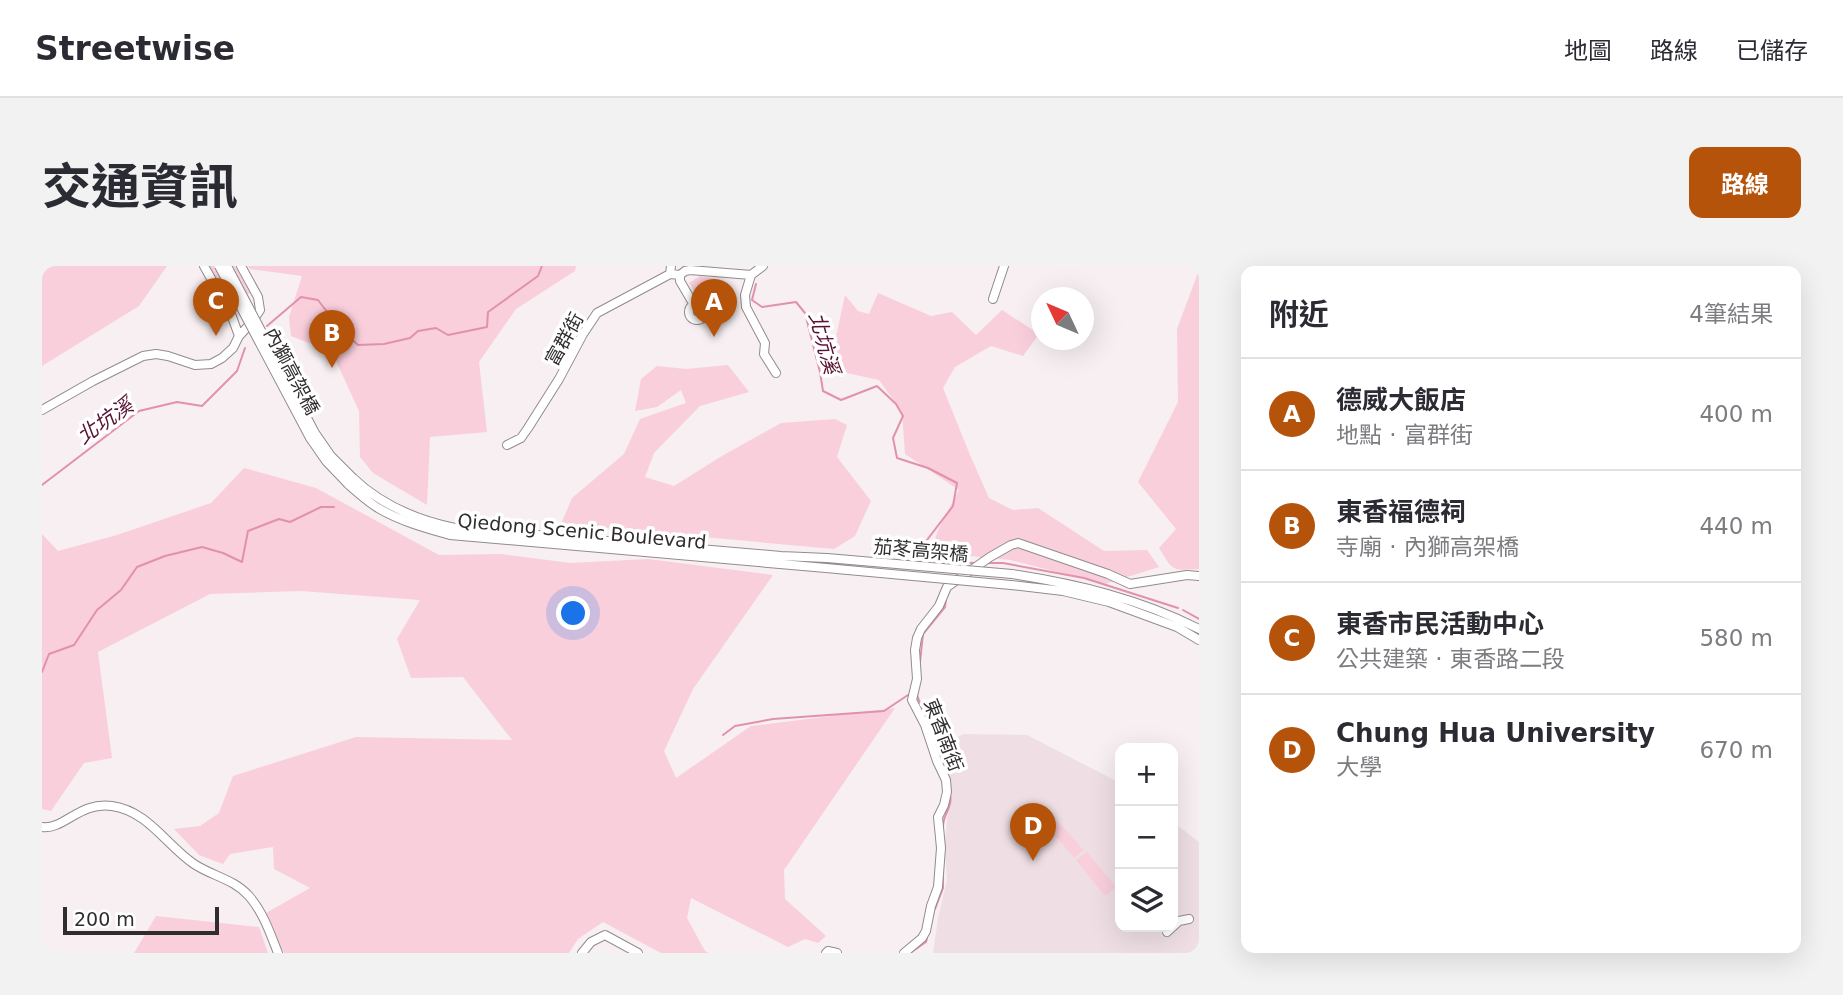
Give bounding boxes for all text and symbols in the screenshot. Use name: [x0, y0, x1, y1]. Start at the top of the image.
text: Streetwise: [35, 29, 235, 68]
text: 地圖: [1564, 37, 1612, 65]
text: 路線: [1650, 37, 1698, 65]
text: 已儲存: [1736, 37, 1808, 65]
button: 路線: [1689, 147, 1801, 218]
text: 交通資訊: [42, 159, 238, 216]
pin: C: [193, 278, 239, 336]
pin: A: [691, 279, 737, 337]
north arrow: [1031, 287, 1094, 350]
text: 附近: [1269, 297, 1329, 332]
text: 4筆結果: [1689, 301, 1773, 327]
street label: 富群街: [541, 309, 587, 369]
water label: 北坑溪: [804, 309, 845, 379]
pin: B: [309, 310, 355, 368]
street label: 內獅高架橋: [260, 324, 324, 418]
text: 德威大飯店: [1336, 385, 1466, 415]
water label: 北坑溪: [72, 391, 140, 449]
text: A: [1283, 401, 1301, 427]
text: 400 m: [1699, 401, 1773, 427]
text: 地點 · 富群街: [1336, 422, 1473, 448]
text: 東香福德祠: [1336, 497, 1466, 527]
street label: Qiedong Scenic Boulevard: [457, 509, 707, 553]
text: B: [1283, 513, 1301, 539]
text: 440 m: [1699, 513, 1773, 539]
text: 寺廟 · 內獅高架橋: [1336, 534, 1519, 560]
street label: 茄苳高架橋: [873, 535, 969, 565]
your location: [556, 596, 590, 630]
text: 東香市民活動中心: [1336, 609, 1544, 639]
text: C: [1284, 625, 1300, 651]
text: 580 m: [1699, 625, 1773, 651]
text: 公共建築 · 東香路二段: [1336, 646, 1565, 672]
street label: 東香南街: [920, 696, 968, 774]
text: Chung Hua University: [1336, 718, 1655, 748]
text: D: [1282, 737, 1302, 763]
text: 670 m: [1699, 737, 1773, 763]
map controls: [1115, 743, 1178, 932]
button: +: [1115, 743, 1178, 806]
text: 大學: [1336, 754, 1382, 780]
pin: D: [1010, 803, 1056, 861]
button: −: [1115, 806, 1178, 869]
button: layers: [1115, 869, 1178, 932]
scale bar: [63, 904, 219, 936]
text: 200 m: [74, 908, 135, 930]

